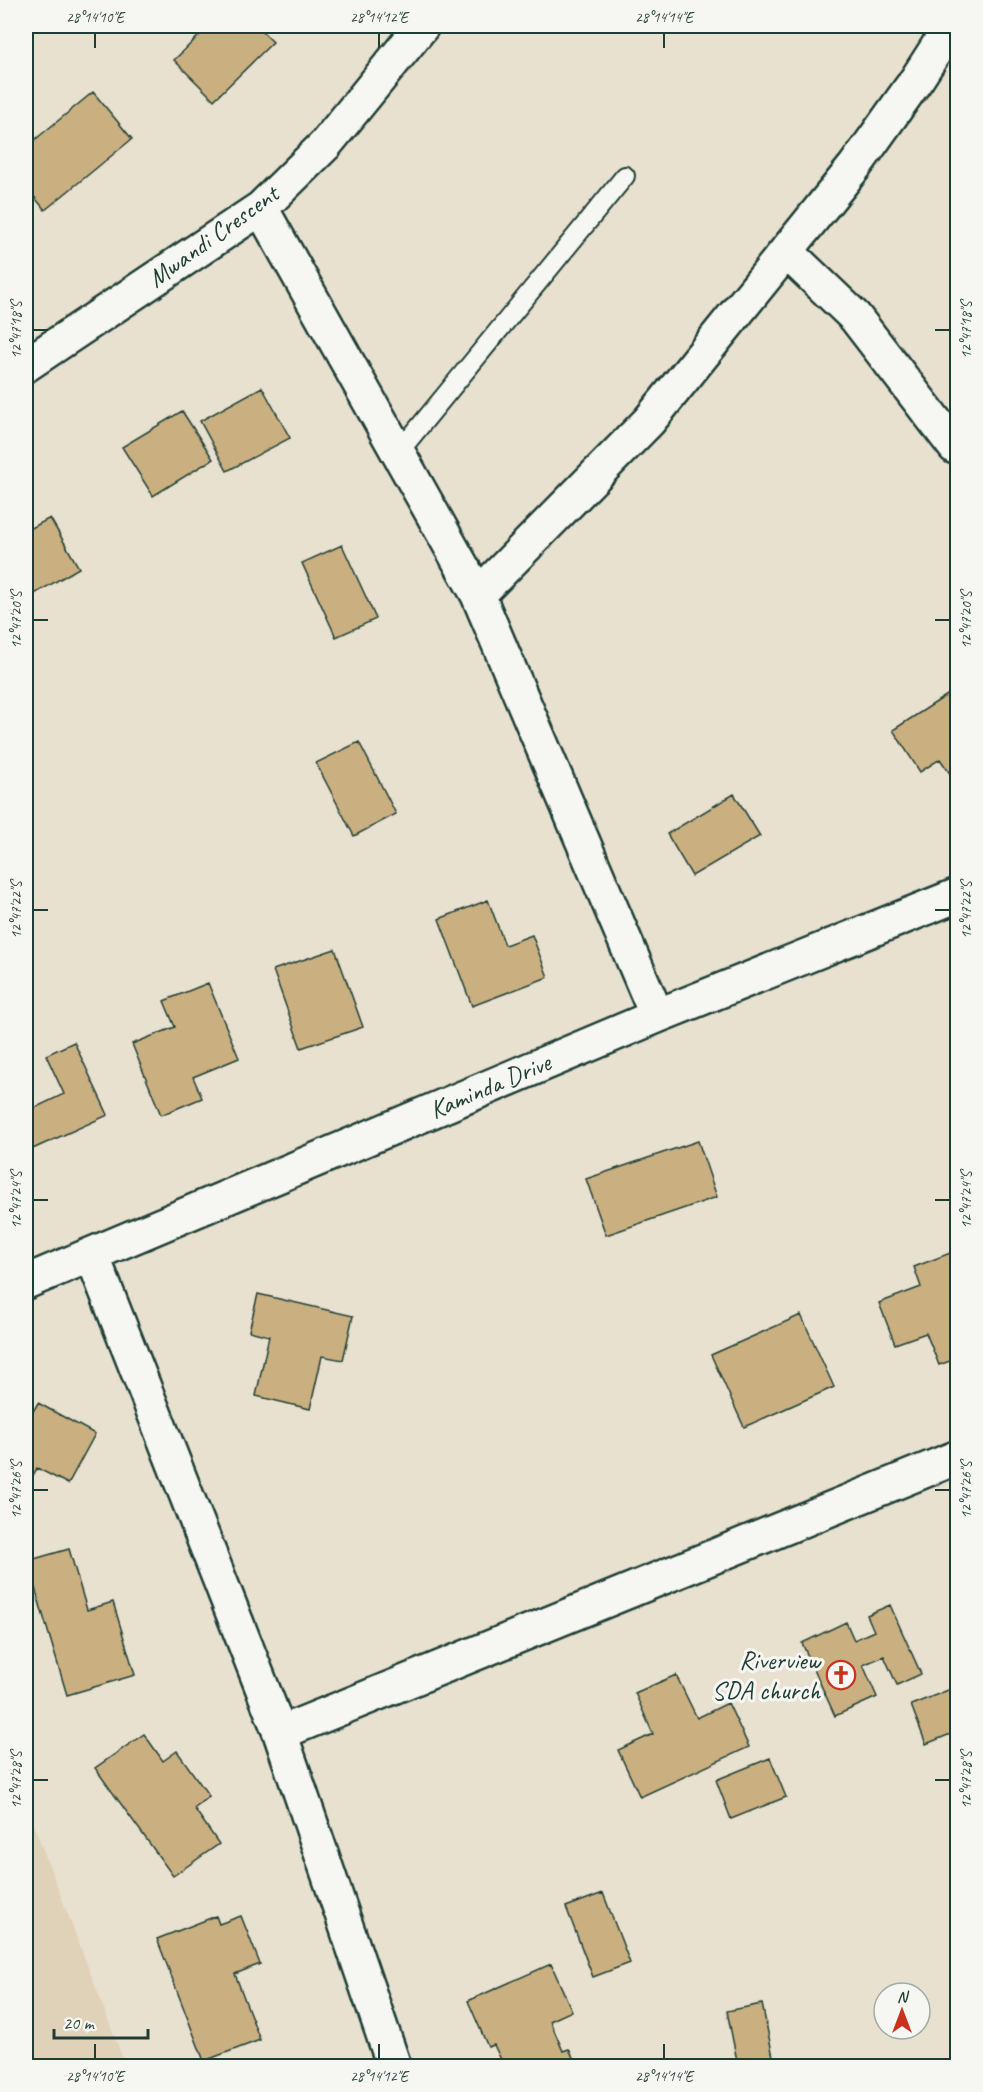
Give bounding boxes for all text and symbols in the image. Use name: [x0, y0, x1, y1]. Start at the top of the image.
text: 28°14'10"E: [66, 8, 126, 27]
text: 28°14'12"E: [350, 8, 410, 27]
text: 28°14'14"E: [635, 8, 695, 27]
street label: Mwandi Crescent: [141, 176, 287, 295]
text: 12°47'18"S: [7, 299, 26, 359]
text: 12°47'18"S: [957, 299, 976, 359]
text: 12°47'20"S: [7, 589, 26, 649]
text: 12°47'20"S: [957, 589, 976, 649]
text: 12°47'22"S: [7, 879, 26, 939]
text: 12°47'22"S: [957, 879, 976, 939]
street label: Kaminda Drive: [425, 1045, 557, 1126]
text: 12°47'24"S: [7, 1169, 26, 1229]
text: 12°47'24"S: [957, 1169, 976, 1229]
text: 12°47'26"S: [7, 1459, 26, 1519]
text: 12°47'26"S: [957, 1459, 976, 1519]
place label: Riverview SDA church: [712, 1644, 823, 1707]
church icon: Riverview SDA church: [825, 1659, 857, 1691]
text: 12°47'28"S: [7, 1749, 26, 1809]
text: 12°47'28"S: [957, 1749, 976, 1809]
north arrow: [872, 1981, 932, 2041]
text: N: [897, 1987, 910, 2007]
scale bar: [54, 2002, 148, 2040]
text: 20 m: [63, 2012, 96, 2034]
text: 28°14'10"E: [66, 2067, 126, 2086]
text: 28°14'12"E: [350, 2067, 410, 2086]
text: 28°14'14"E: [635, 2067, 695, 2086]

